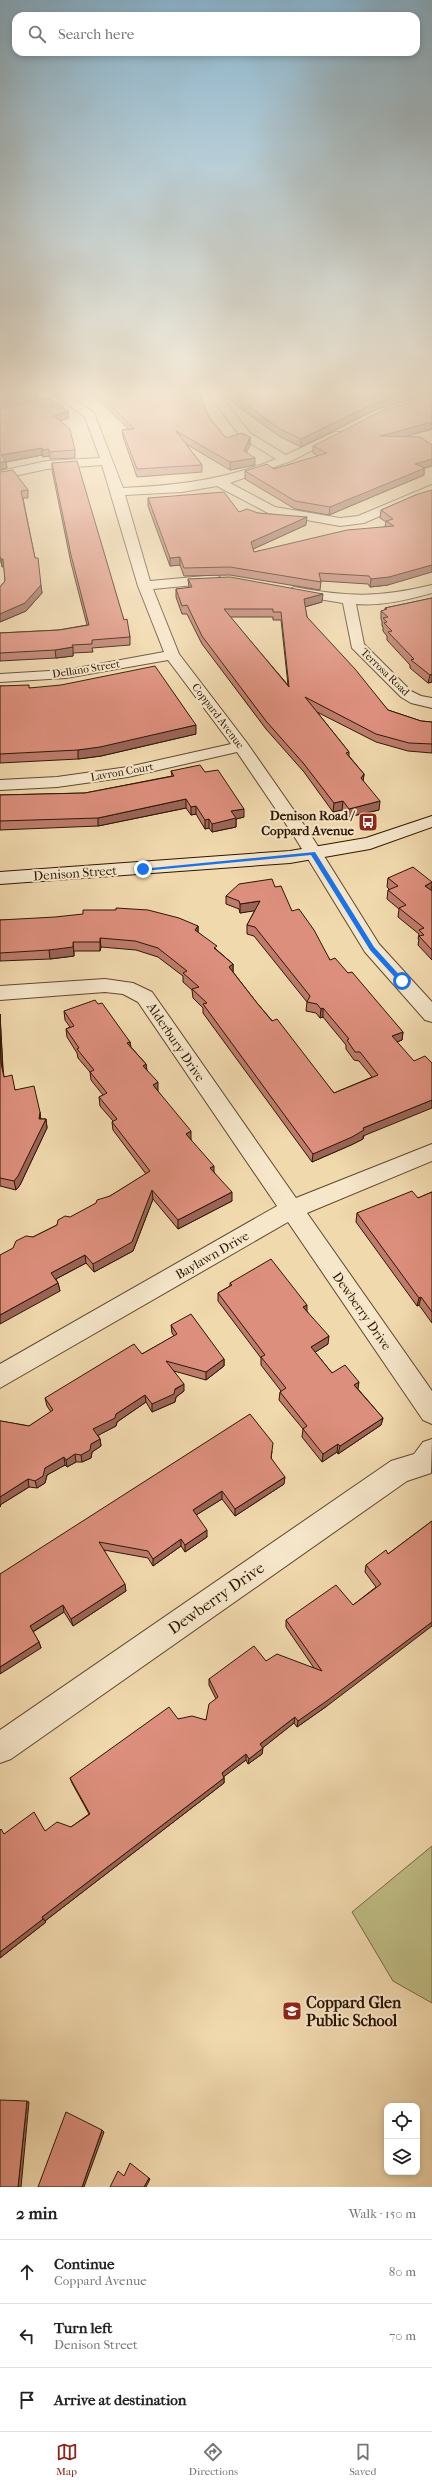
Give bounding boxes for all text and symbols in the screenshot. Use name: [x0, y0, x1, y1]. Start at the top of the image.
search box: [12, 12, 420, 56]
icon: search: [26, 23, 48, 45]
text: Search here: [58, 25, 134, 43]
street label: Terrosa Road: [358, 646, 413, 699]
street label: Dellano Street: [51, 657, 121, 681]
street label: Coppard Avenue: [189, 681, 247, 752]
street label: Lavron Court: [89, 760, 155, 784]
place label: Denison Road / Coppard Avenue: [261, 808, 356, 839]
bus stop icon: Denison Road / Coppard Avenue: [357, 811, 379, 833]
route end: [134, 860, 152, 878]
street label: Denison Street: [33, 863, 118, 883]
route start: [393, 972, 411, 990]
street label: Alderbury Drive: [143, 999, 208, 1085]
street label: Baylawn Drive: [173, 1228, 252, 1282]
street label: Dewberry Drive: [330, 1269, 395, 1353]
street label: Dewberry Drive: [164, 1558, 268, 1638]
place label: Coppard Glen Public School: [306, 1993, 402, 2030]
school or university icon: Coppard Glen Public School: [281, 2000, 303, 2022]
map controls: [384, 2103, 420, 2175]
button: locate: [384, 2103, 420, 2139]
button: layers: [384, 2139, 420, 2175]
text: 2 min: [16, 2203, 57, 2223]
text: Walk · 150 m: [349, 2206, 416, 2221]
text: Continue: [54, 2255, 114, 2273]
icon: ahead: [16, 2261, 38, 2283]
text: 80 m: [389, 2264, 416, 2279]
text: Coppard Avenue: [54, 2273, 147, 2288]
text: Turn left: [54, 2319, 112, 2337]
icon: left: [16, 2325, 38, 2347]
text: 70 m: [389, 2328, 416, 2343]
text: Denison Street: [54, 2337, 138, 2352]
icon: arrive: [16, 2389, 38, 2411]
text: Arrive at destination: [54, 2391, 186, 2409]
tab: Map: [56, 2441, 78, 2478]
tab: Directions: [189, 2441, 238, 2478]
tab: Saved: [349, 2441, 376, 2478]

